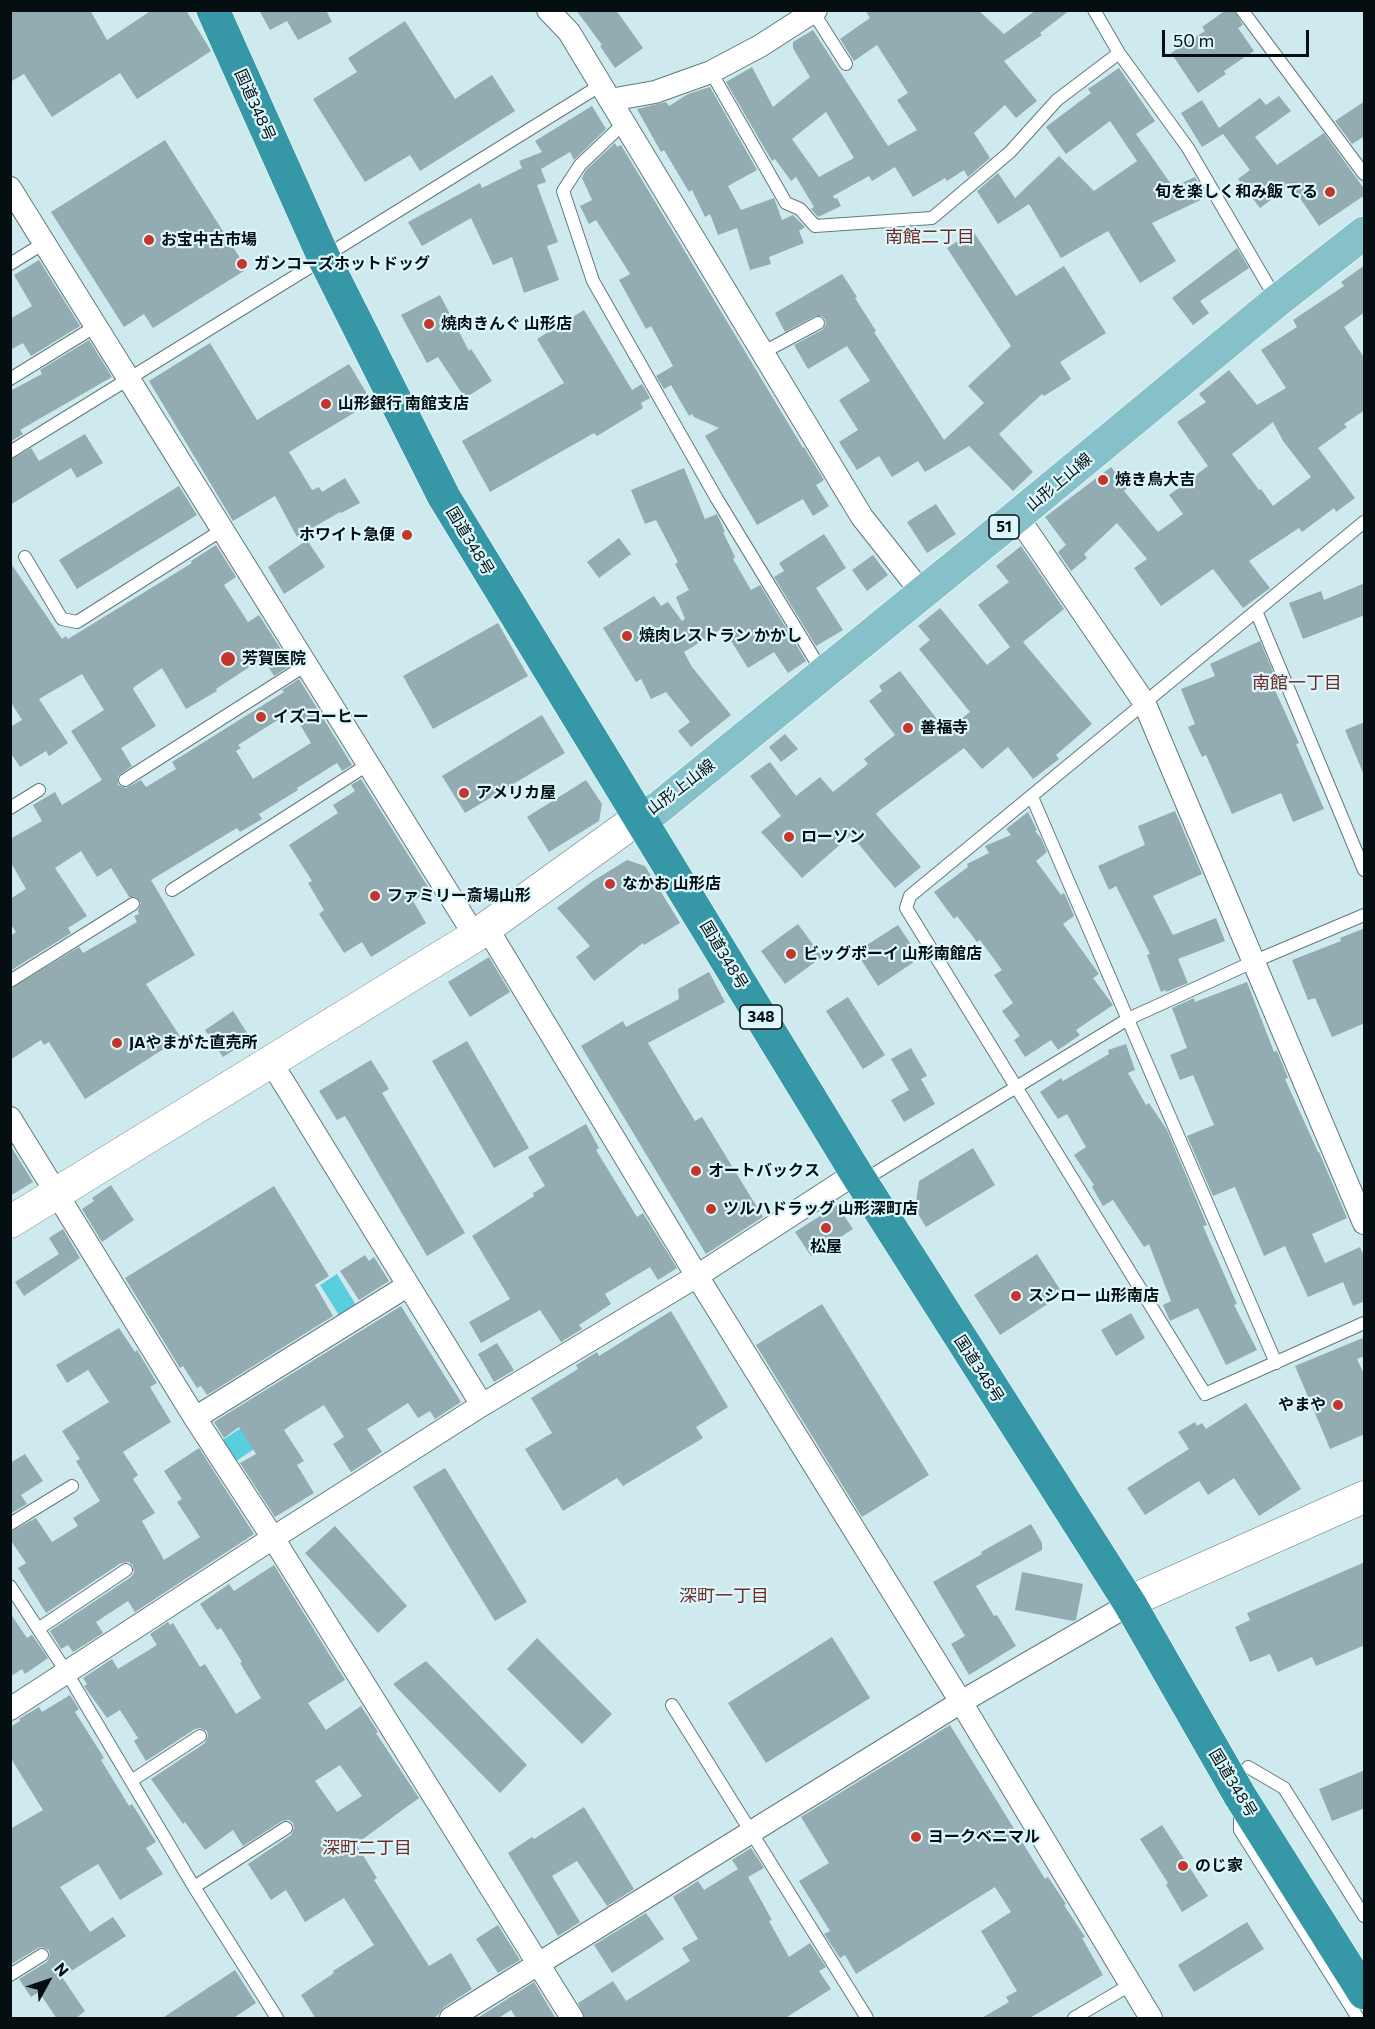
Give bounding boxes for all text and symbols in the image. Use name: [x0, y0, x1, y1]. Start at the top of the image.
scale bar: [1165, 18, 1312, 56]
text: 50 m: [1173, 29, 1214, 51]
street label: 国道348号: [231, 66, 279, 144]
place label: 旬を楽しく和み飯 てる: [1155, 182, 1318, 202]
marker: 旬を楽しく和み飯 てる: [1323, 185, 1337, 199]
district label: 南館二丁目: [885, 226, 975, 248]
place label: お宝中古市場: [161, 230, 257, 250]
marker: お宝中古市場: [142, 233, 156, 247]
place label: ガンコーズホットドッグ: [254, 254, 430, 274]
marker: ガンコーズホットドッグ: [235, 257, 249, 271]
place label: 焼肉きんぐ 山形店: [441, 314, 572, 334]
marker: 焼肉きんぐ 山形店: [422, 317, 436, 331]
place label: 山形銀行 南館支店: [338, 394, 469, 414]
marker: 山形銀行 南館支店: [319, 397, 333, 411]
street label: 山形上山線: [1022, 449, 1096, 515]
place label: 焼き鳥大吉: [1115, 470, 1195, 490]
marker: 焼き鳥大吉: [1096, 473, 1110, 487]
street label: 国道348号: [442, 503, 498, 579]
road number: 51: [989, 515, 1019, 539]
place label: ホワイト急便: [299, 525, 395, 545]
marker: ホワイト急便: [400, 528, 414, 542]
place label: 焼肉レストラン かかし: [639, 626, 802, 646]
marker: 焼肉レストラン かかし: [620, 629, 634, 643]
place label: 芳賀医院: [242, 649, 306, 669]
marker: 芳賀医院: [219, 650, 237, 668]
district label: 南館一丁目: [1252, 672, 1342, 694]
place label: イズコーヒー: [273, 707, 369, 727]
marker: イズコーヒー: [254, 710, 268, 724]
place label: 善福寺: [920, 718, 968, 738]
marker: 善福寺: [901, 721, 915, 735]
street label: 山形上山線: [643, 755, 719, 819]
place label: アメリカ屋: [476, 783, 556, 803]
marker: アメリカ屋: [457, 786, 471, 800]
place label: ローソン: [801, 827, 865, 847]
marker: ローソン: [782, 830, 796, 844]
place label: なかお 山形店: [622, 874, 721, 894]
marker: なかお 山形店: [603, 877, 617, 891]
place label: ファミリー斎場山形: [387, 886, 531, 906]
marker: ファミリー斎場山形: [368, 889, 382, 903]
street label: 国道348号: [696, 917, 752, 993]
place label: ビッグボーイ 山形南館店: [803, 944, 982, 964]
marker: ビッグボーイ 山形南館店: [784, 947, 798, 961]
road number: 348: [740, 1005, 782, 1029]
place label: JAやまがた直売所: [129, 1033, 258, 1053]
marker: JAやまがた直売所: [110, 1036, 124, 1050]
place label: オートバックス: [708, 1161, 820, 1181]
marker: オートバックス: [689, 1164, 703, 1178]
place label: ツルハドラッグ 山形深町店: [723, 1199, 918, 1219]
marker: ツルハドラッグ 山形深町店: [704, 1202, 718, 1216]
marker: 松屋: [819, 1221, 833, 1235]
place label: 松屋: [810, 1237, 842, 1257]
place label: スシロー 山形南店: [1028, 1286, 1159, 1306]
marker: スシロー 山形南店: [1009, 1289, 1023, 1303]
street label: 国道348号: [950, 1332, 1008, 1406]
place label: やまや: [1278, 1395, 1326, 1415]
marker: やまや: [1331, 1398, 1345, 1412]
district label: 深町一丁目: [679, 1585, 769, 1607]
street label: 国道348号: [1205, 1745, 1261, 1821]
place label: ヨークベニマル: [928, 1827, 1040, 1847]
marker: ヨークベニマル: [909, 1830, 923, 1844]
district label: 深町二丁目: [322, 1837, 412, 1859]
place label: のじ家: [1195, 1856, 1243, 1876]
marker: のじ家: [1176, 1859, 1190, 1873]
north arrow: [18, 1951, 78, 2011]
text: N: [51, 1958, 73, 1980]

